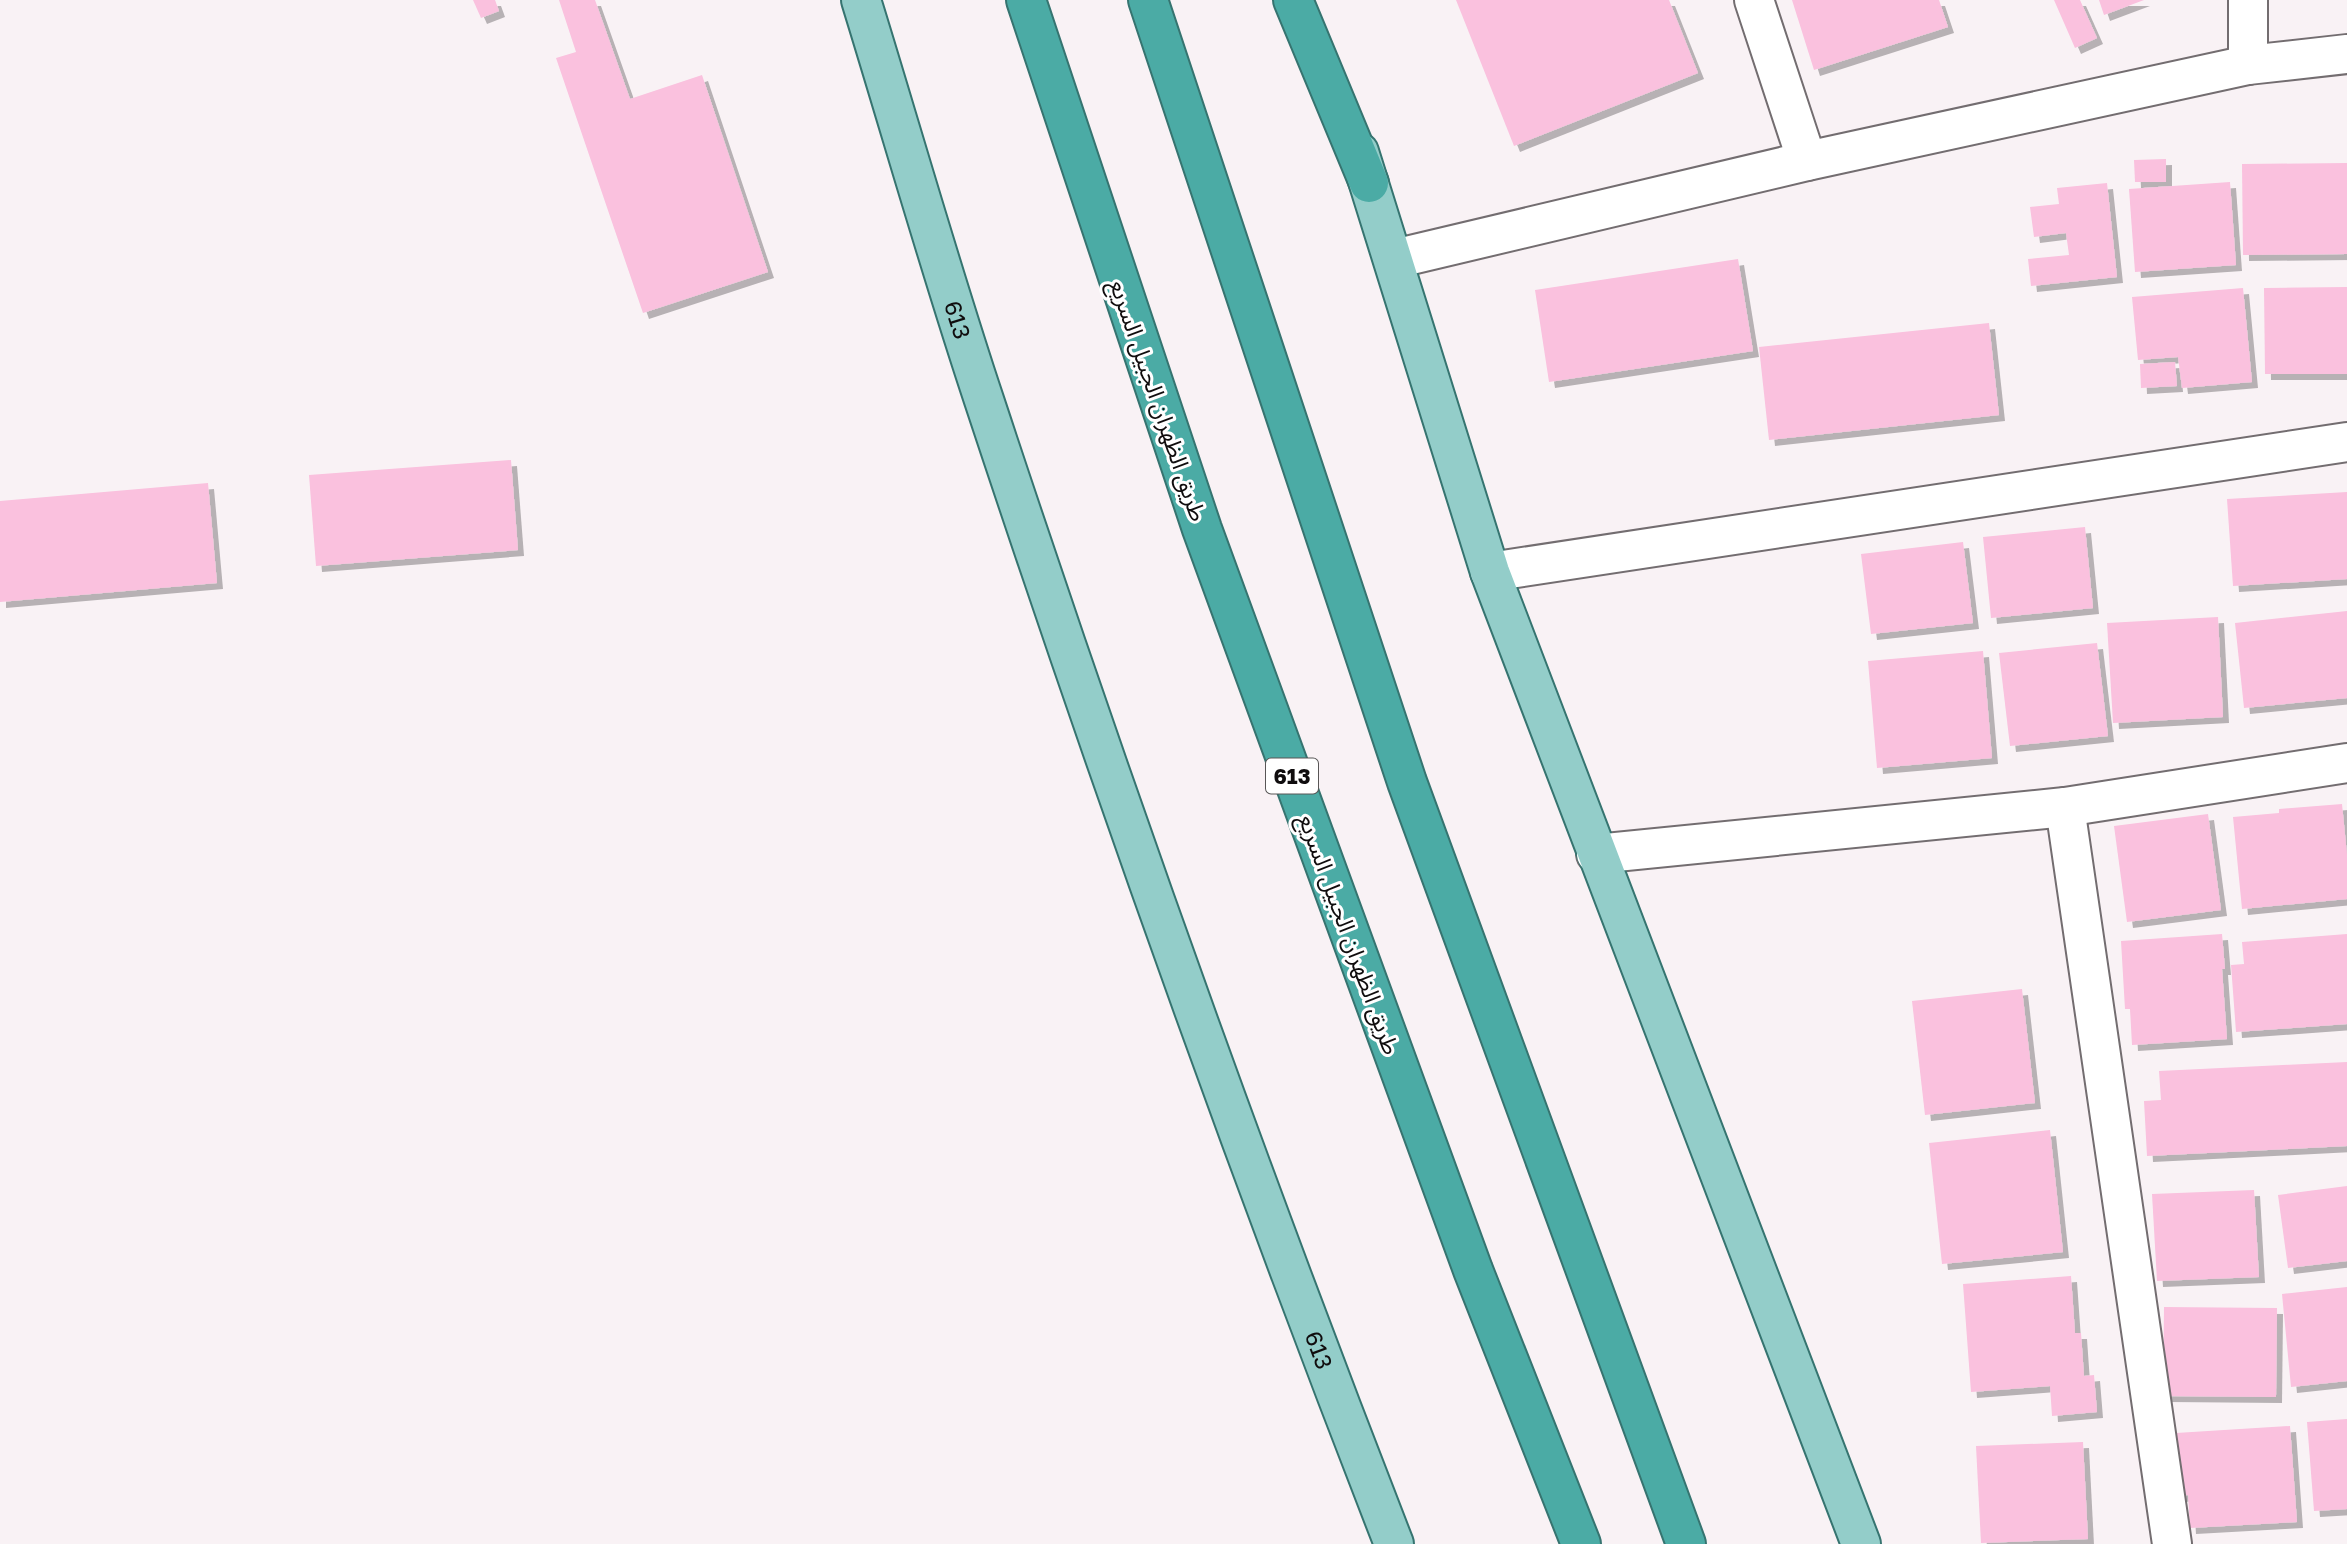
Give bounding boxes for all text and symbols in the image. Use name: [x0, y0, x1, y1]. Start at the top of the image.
street label: طريق الظهران الجبيل السريع: [1101, 275, 1214, 526]
street label: 613: [939, 297, 977, 342]
road number: 613: [1266, 758, 1318, 794]
street label: طريق الظهران الجبيل السريع: [1290, 810, 1407, 1059]
street label: 613: [1300, 1327, 1339, 1373]

